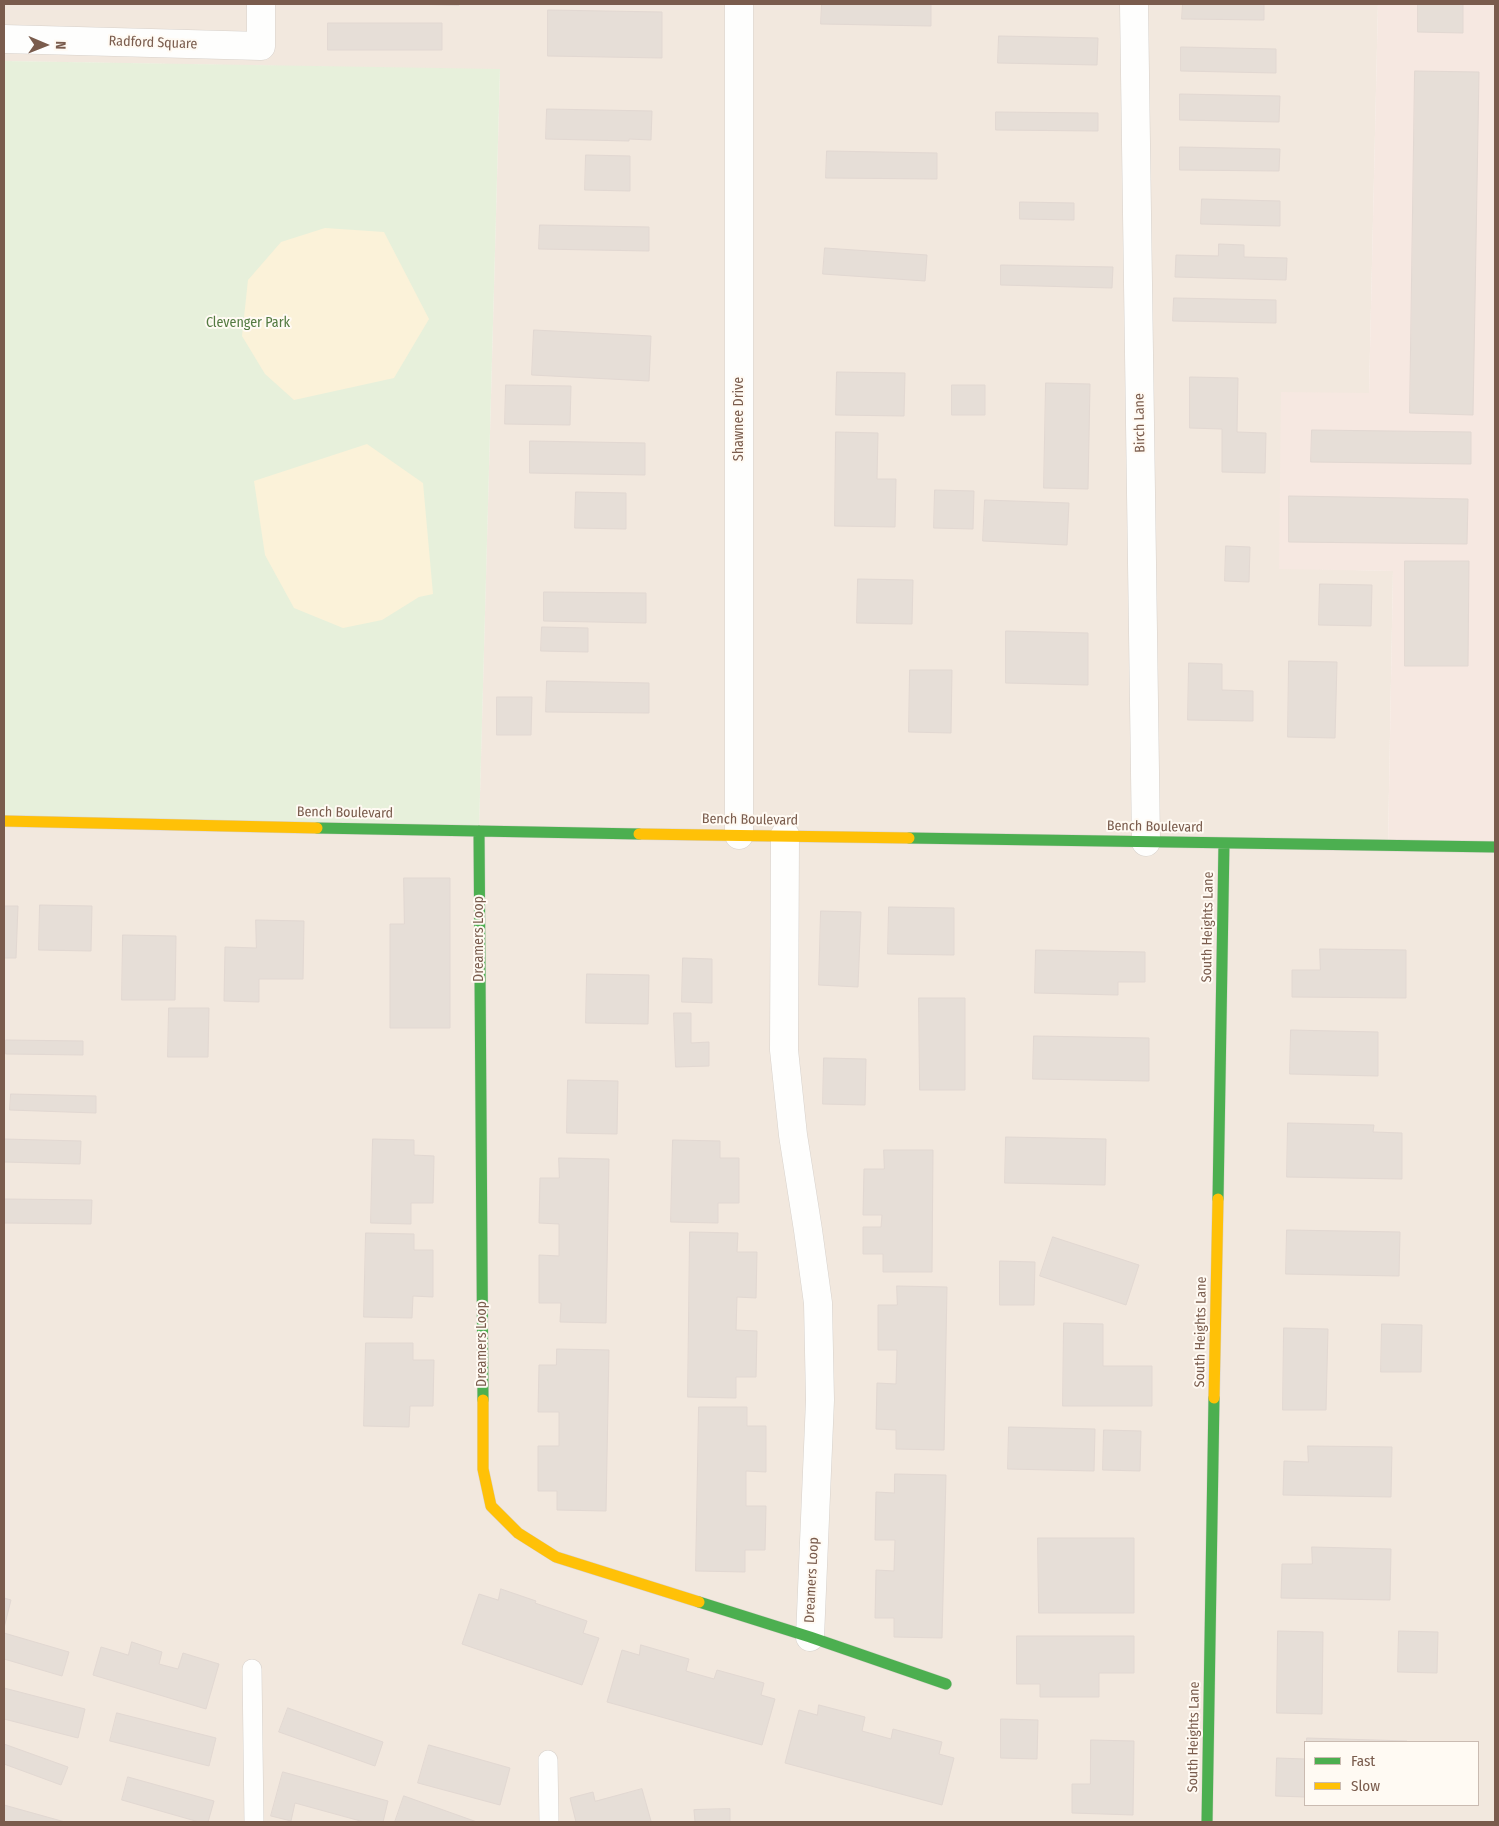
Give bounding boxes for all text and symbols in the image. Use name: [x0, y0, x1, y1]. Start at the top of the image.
north arrow: [20, 20, 70, 70]
street label: Radford Square: [108, 33, 198, 53]
text: N: [52, 41, 69, 50]
park label: Clevenger Park: [206, 315, 290, 331]
street label: Shawnee Drive: [731, 377, 747, 461]
street label: Birch Lane: [1131, 393, 1149, 453]
street label: Bench Boulevard: [297, 804, 393, 822]
street label: Bench Boulevard: [702, 811, 798, 829]
street label: Bench Boulevard: [1107, 818, 1203, 836]
street label: South Heights Lane: [1199, 871, 1217, 983]
street label: Dreamers Loop: [471, 896, 487, 982]
street label: South Heights Lane: [1192, 1276, 1210, 1388]
street label: Dreamers Loop: [474, 1301, 490, 1387]
street label: Dreamers Loop: [801, 1537, 823, 1623]
street label: South Heights Lane: [1185, 1681, 1203, 1793]
legend: [1304, 1741, 1479, 1806]
text: Fast: [1351, 1752, 1375, 1770]
text: Slow: [1351, 1777, 1380, 1795]

